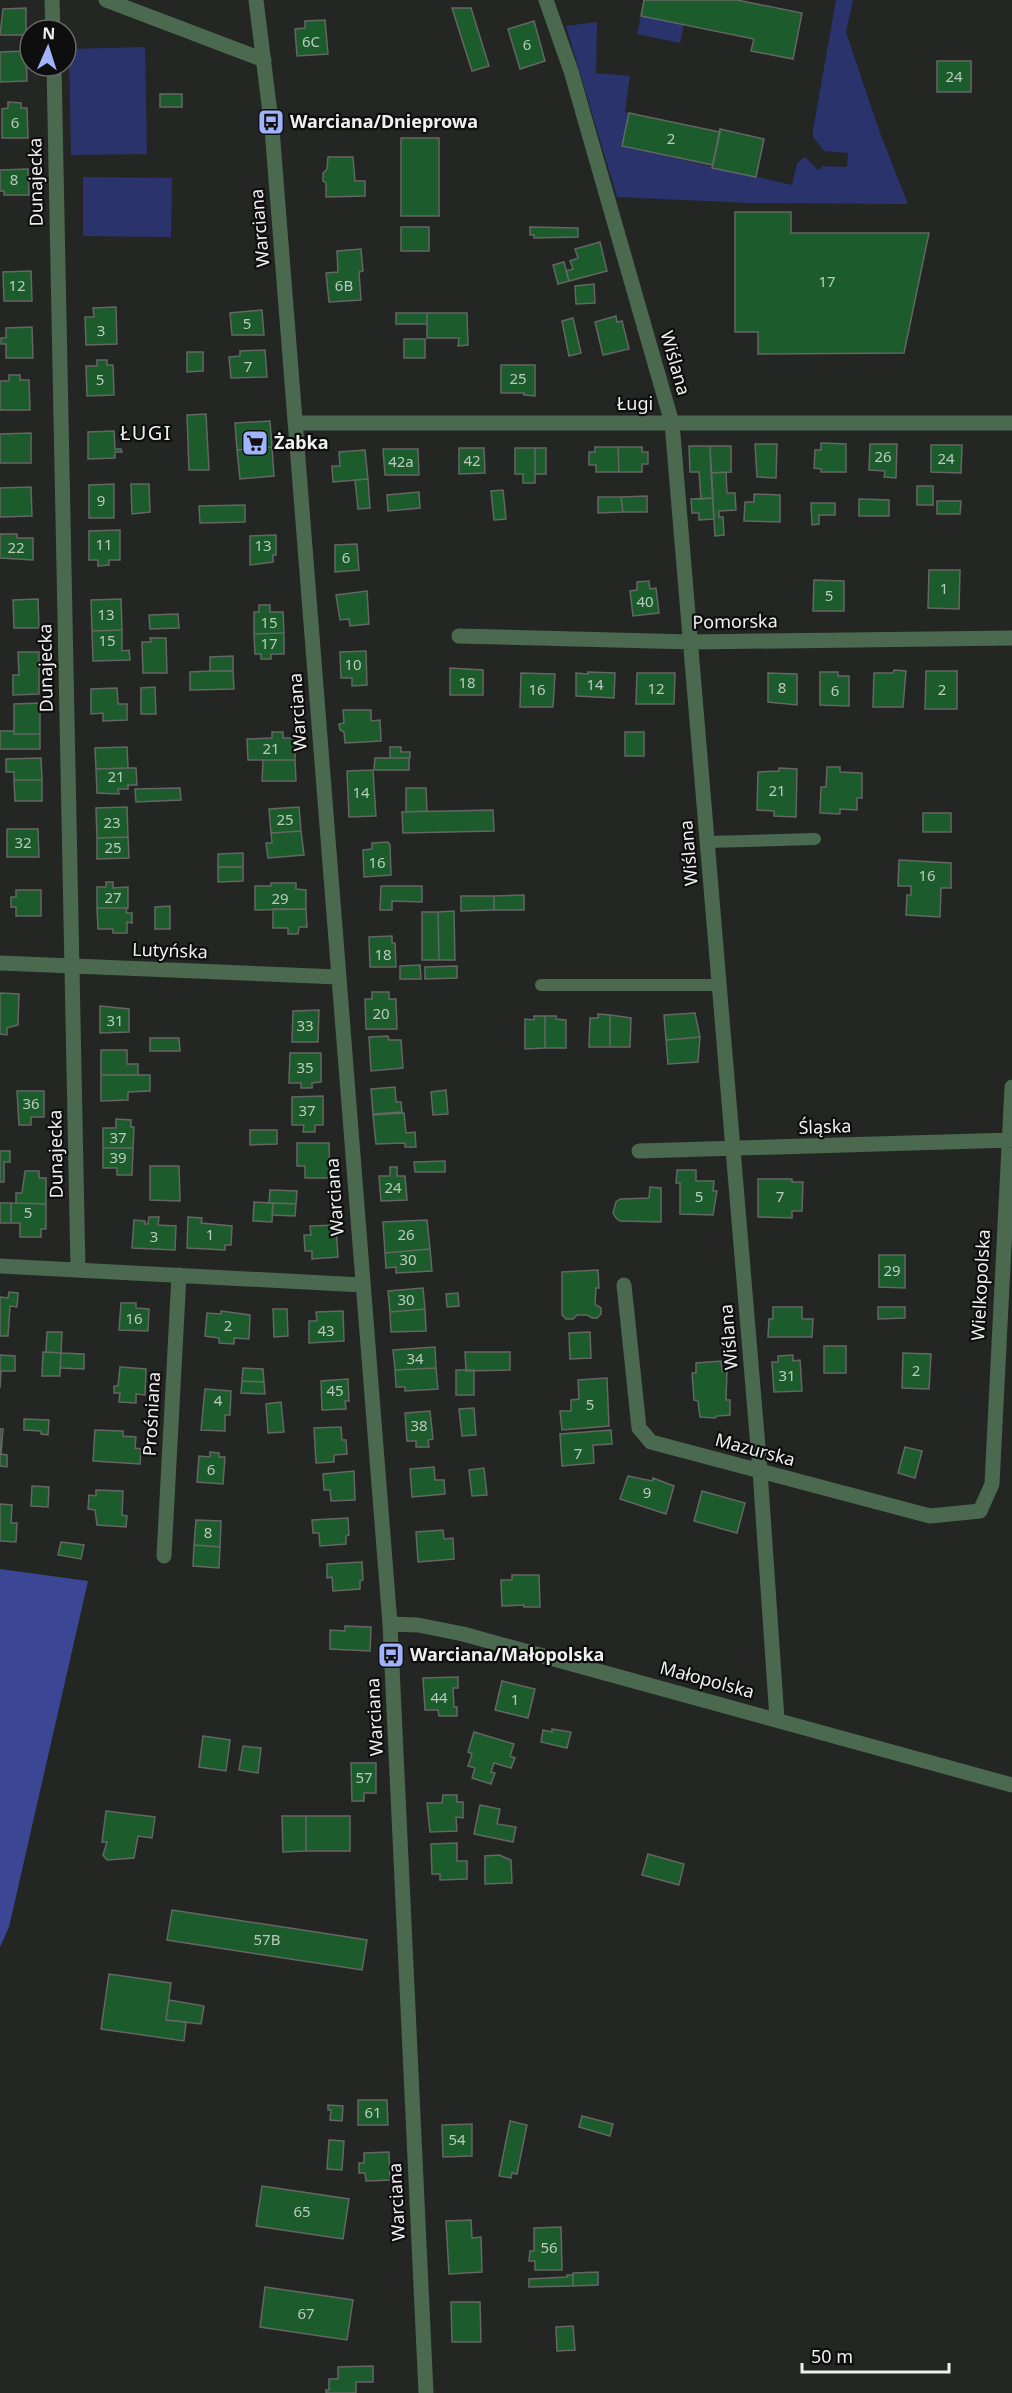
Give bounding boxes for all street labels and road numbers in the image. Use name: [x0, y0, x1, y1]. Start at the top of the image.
street label: Dunajecka: [22, 137, 48, 227]
street label: Warciana: [244, 188, 274, 268]
street label: Wiślana: [655, 328, 697, 398]
street label: Ługi: [617, 391, 653, 415]
street label: Pomorska: [692, 608, 778, 634]
street label: Dunajecka: [32, 623, 58, 713]
street label: Warciana: [282, 672, 312, 752]
street label: Wiślana: [673, 819, 703, 887]
street label: Lutyńska: [132, 937, 208, 963]
street label: Dunajecka: [42, 1109, 68, 1199]
street label: Śląska: [798, 1113, 852, 1139]
street label: Warciana: [319, 1157, 349, 1237]
street label: Wielkopolska: [965, 1229, 995, 1341]
street label: Wiślana: [713, 1303, 743, 1371]
street label: Prośniana: [137, 1371, 165, 1457]
street label: Mazurska: [713, 1427, 798, 1471]
street label: Małopolska: [657, 1655, 757, 1703]
street label: Warciana: [360, 1677, 388, 1757]
street label: Warciana: [382, 2162, 410, 2242]

